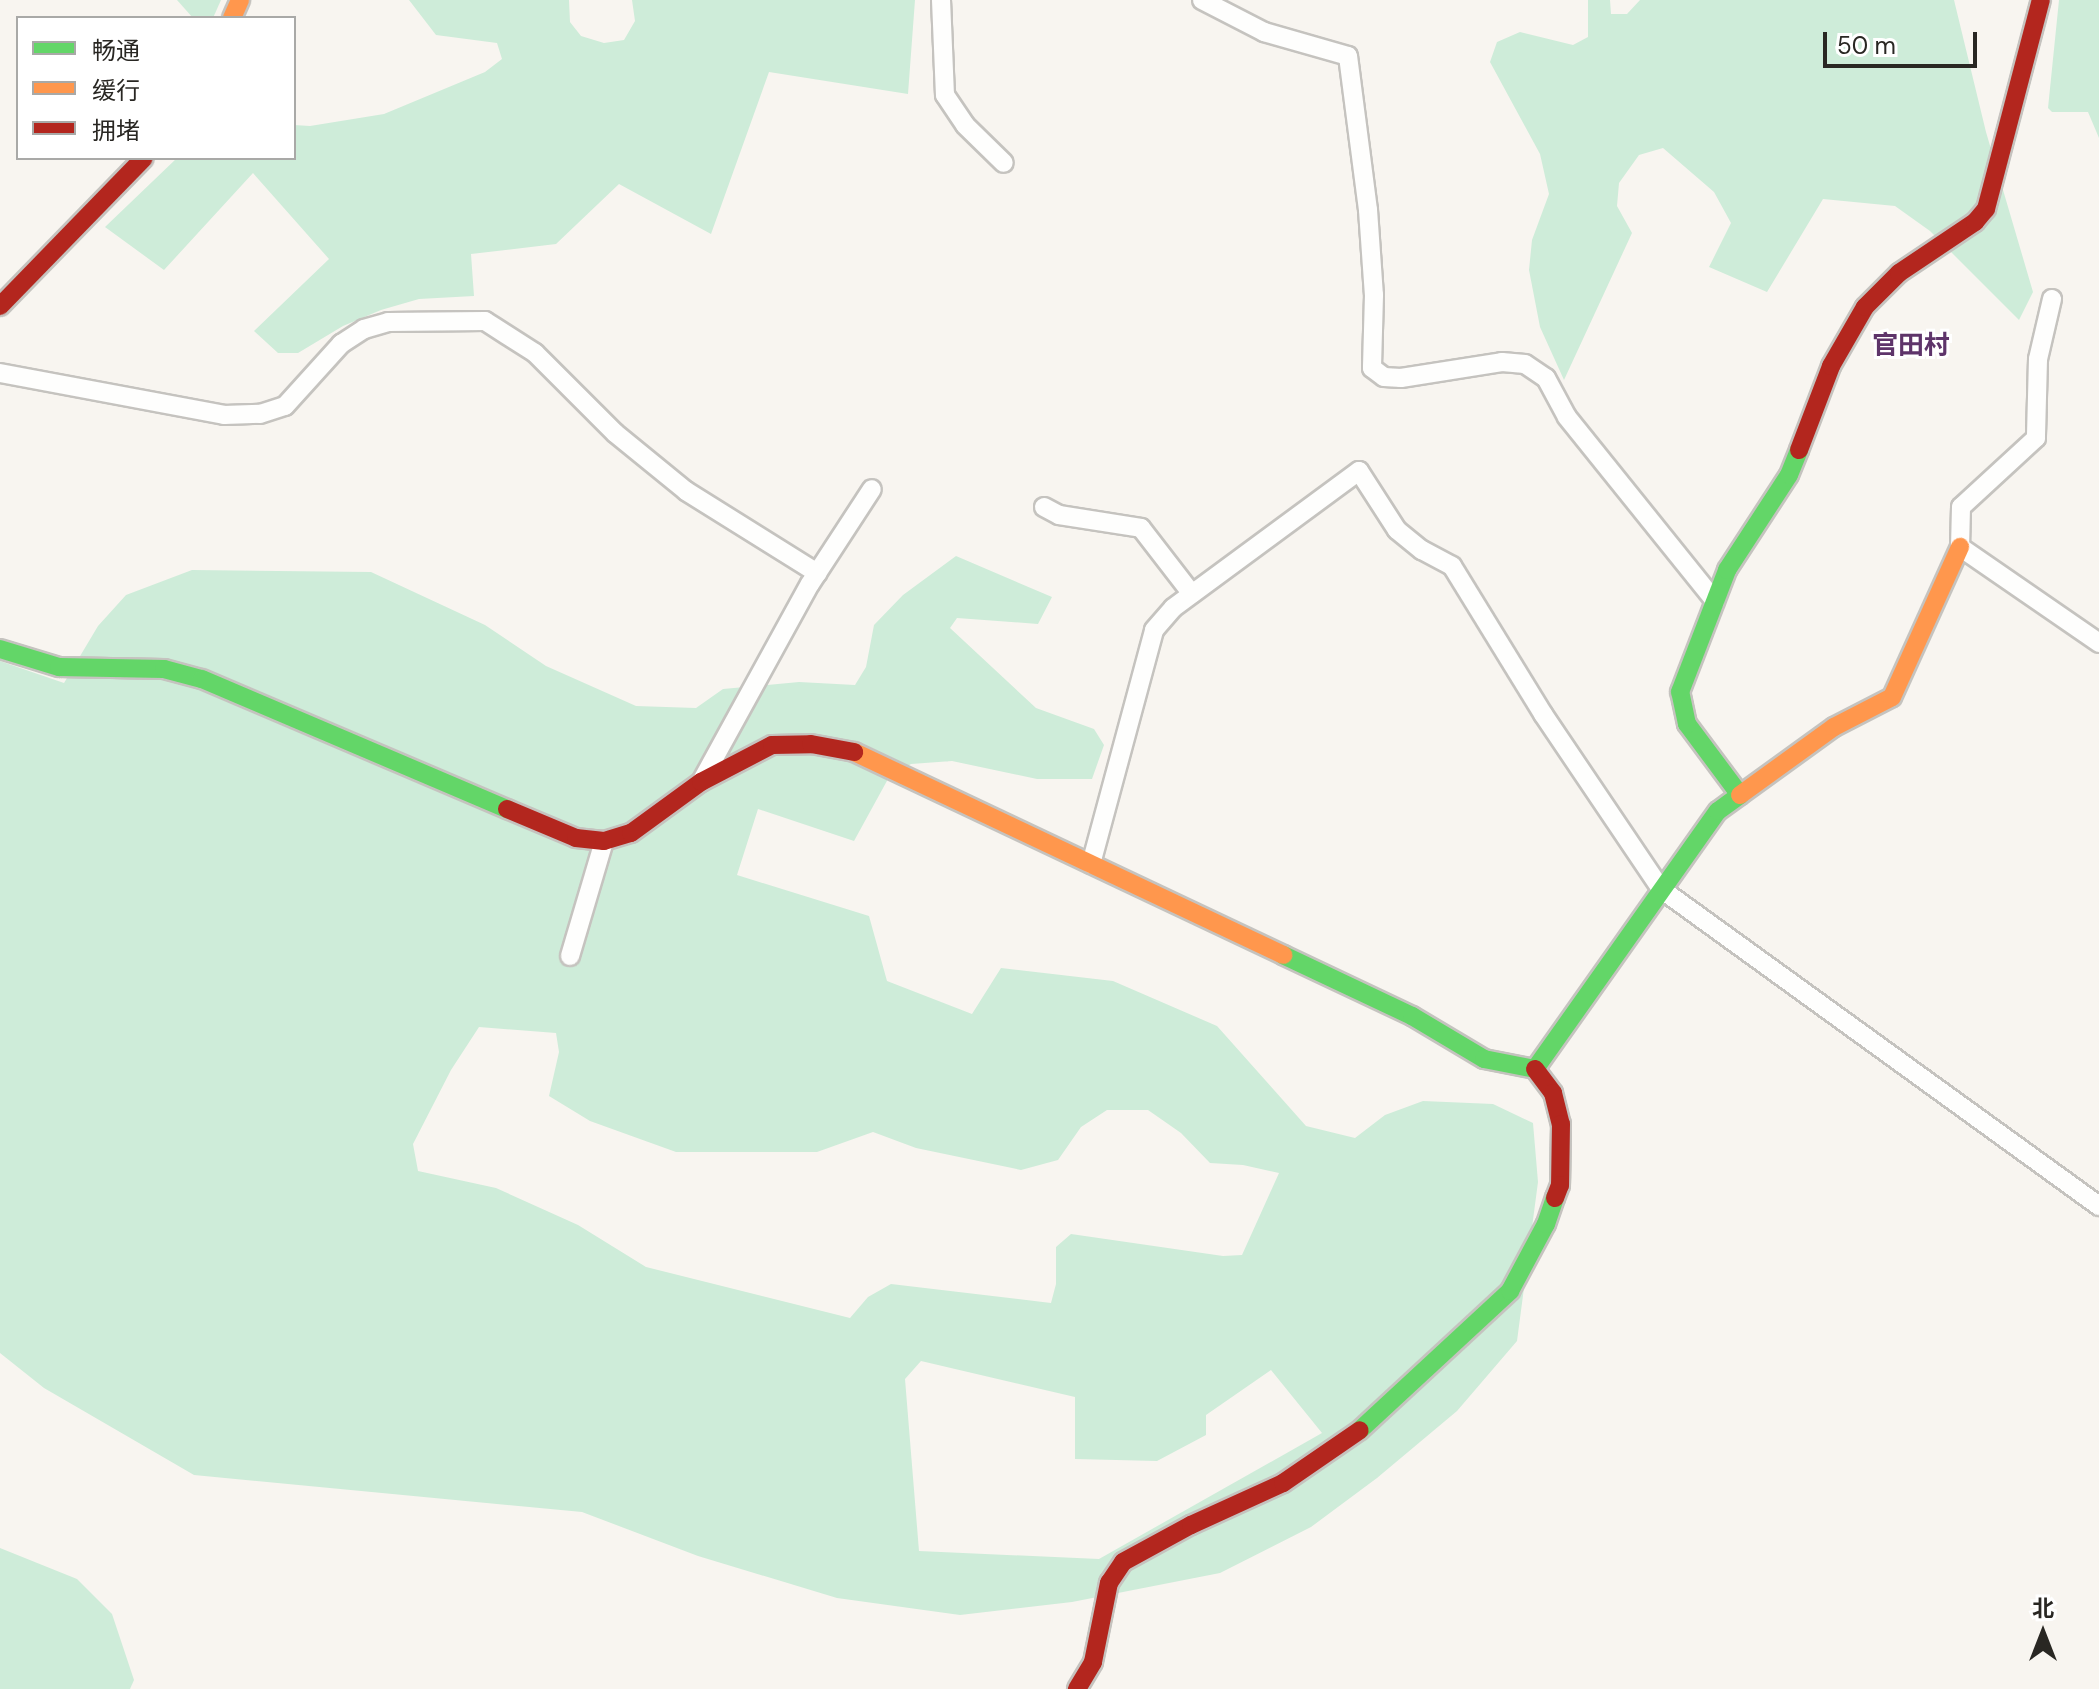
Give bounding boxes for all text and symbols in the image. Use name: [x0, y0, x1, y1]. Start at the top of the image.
legend: [16, 16, 296, 160]
scale bar: [1827, 16, 1981, 66]
text: 50 m: [1837, 30, 1896, 61]
text: 畅通: [92, 35, 140, 66]
text: 缓行: [92, 75, 140, 106]
text: 拥堵: [92, 115, 140, 146]
district label: 官田村: [1872, 330, 1950, 362]
north arrow: [2003, 1593, 2083, 1673]
text: 北: [2032, 1594, 2054, 1623]

